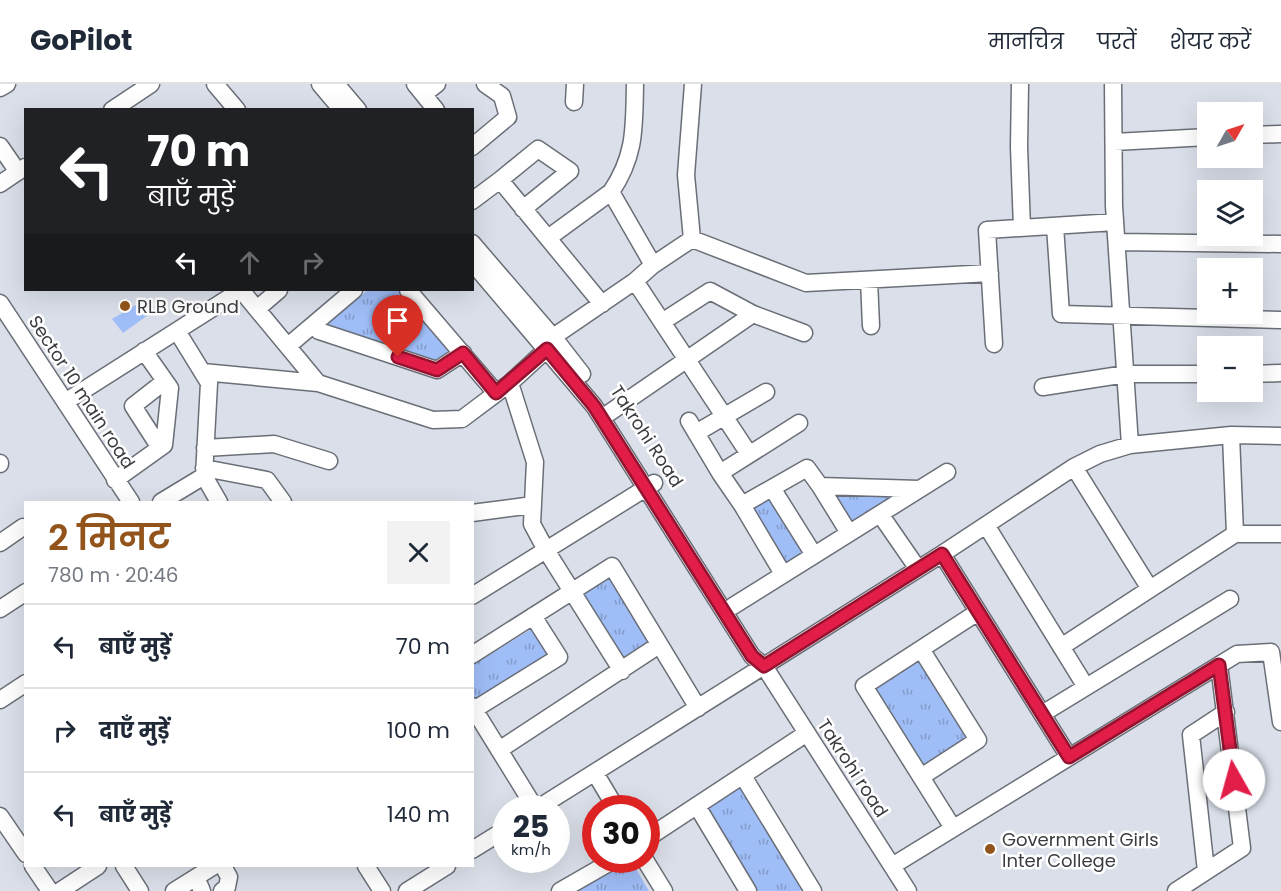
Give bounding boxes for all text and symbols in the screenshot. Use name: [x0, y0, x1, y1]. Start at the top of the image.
text: GoPilot: [30, 21, 132, 60]
text: मानचित्र: [988, 27, 1064, 56]
text: परतें: [1097, 27, 1136, 56]
text: शेयर करें: [1169, 27, 1251, 56]
north arrow: [1197, 102, 1263, 168]
map controls: [1197, 102, 1263, 402]
text: 70 m: [147, 122, 250, 181]
icon: left: [48, 132, 126, 210]
text: बाएँ मुड़ें: [147, 178, 235, 215]
button: layers: [1197, 180, 1263, 246]
icon: left: [170, 246, 203, 279]
icon: ahead: [233, 246, 266, 279]
icon: right: [296, 246, 329, 279]
button: +: [1197, 258, 1263, 324]
place label: RLB Ground: [137, 294, 239, 319]
pin: [372, 295, 423, 357]
marker: RLB Ground: [118, 299, 132, 313]
icon: arrive: [381, 304, 414, 337]
street label: Sector 10 main road: [23, 310, 141, 474]
button: −: [1197, 336, 1263, 402]
street label: Takrohi Road: [605, 380, 689, 492]
text: 2 मिनट: [48, 512, 170, 563]
button: close: [387, 521, 450, 584]
text: 780 m · 20:46: [48, 561, 179, 589]
icon: left: [48, 630, 81, 663]
text: बाएँ मुड़ें: [99, 631, 171, 662]
text: 70 m: [396, 631, 450, 662]
icon: right: [48, 714, 81, 747]
street label: Takrohi road: [812, 714, 894, 822]
text: दाएँ मुड़ें: [99, 715, 170, 746]
text: 100 m: [387, 715, 450, 746]
position arrow: [1202, 748, 1266, 812]
speed limit sign: 30: [582, 795, 660, 873]
icon: left: [48, 798, 81, 831]
text: बाएँ मुड़ें: [99, 799, 171, 830]
text: 140 m: [387, 799, 450, 830]
text: 25: [513, 805, 549, 848]
place label: Government Girls Inter College: [1002, 827, 1159, 873]
text: km/h: [511, 839, 551, 860]
marker: Government Girls Inter College: [983, 842, 997, 856]

